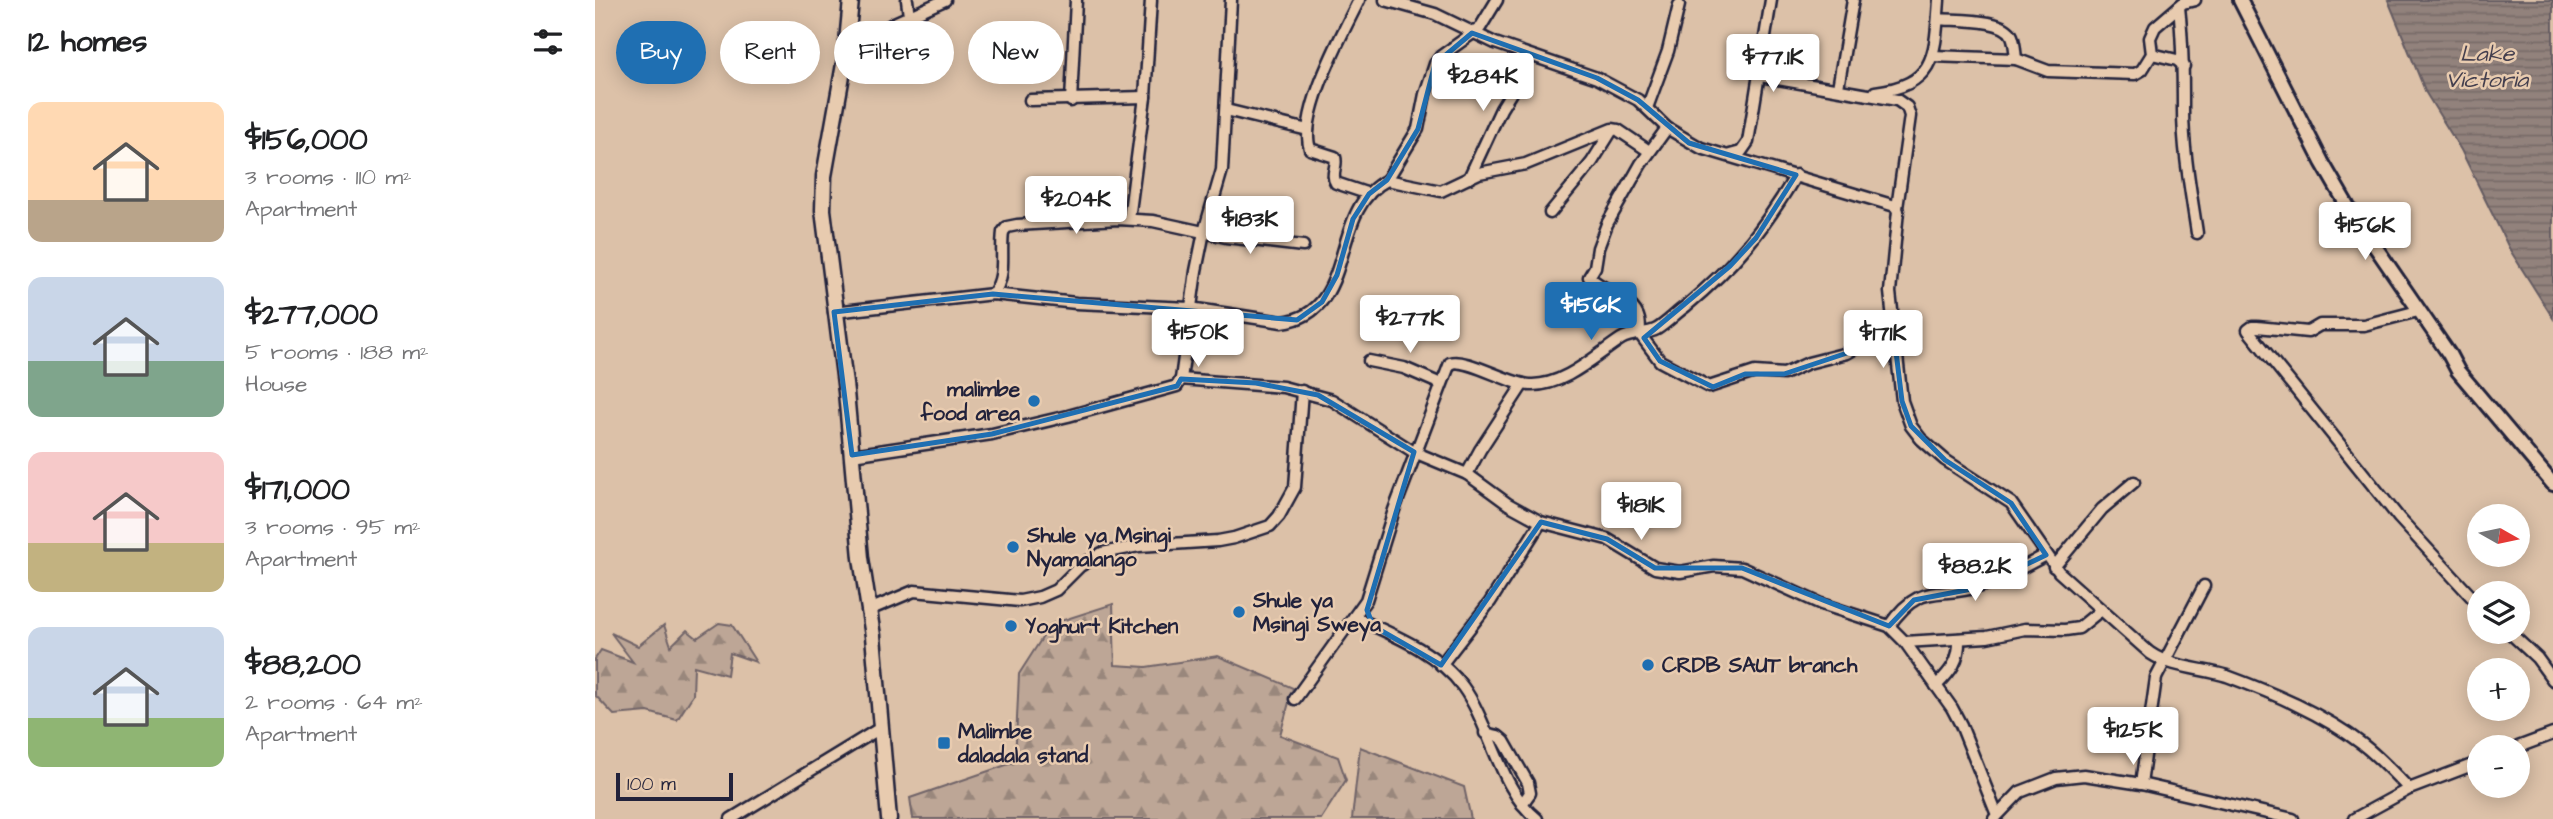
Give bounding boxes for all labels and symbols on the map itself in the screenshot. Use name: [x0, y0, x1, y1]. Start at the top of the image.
pin: $77.1K: [1716, 34, 1830, 94]
water label: Lake Victoria: [2446, 38, 2530, 96]
pin: $284K: [1434, 54, 1532, 113]
pin: $204K: [1027, 176, 1125, 236]
pin: $183K: [1201, 196, 1299, 256]
pin: $156K: [2316, 202, 2414, 262]
pin: $156K: [1542, 282, 1640, 342]
pin: $277K: [1361, 296, 1459, 355]
pin: $150K: [1149, 310, 1247, 369]
pin: $171K: [1834, 310, 1932, 370]
place label: malimbe food area: [919, 375, 1021, 428]
marker: malimbe food area: [1026, 393, 1042, 409]
pin: $181K: [1592, 482, 1690, 542]
north arrow: [2467, 504, 2531, 567]
place label: Shule ya Msingi Nyamalango: [1026, 521, 1172, 577]
marker: Shule ya Msingi Nyamalango: [1005, 539, 1021, 555]
pin: $88.2K: [1918, 544, 2032, 603]
place label: Shule ya Msingi Sweya: [1252, 586, 1381, 642]
marker: Shule ya Msingi Sweya: [1231, 604, 1247, 620]
place label: Yoghurt Kitchen: [1025, 612, 1179, 643]
marker: Yoghurt Kitchen: [1003, 618, 1019, 634]
place label: CRDB SAUT branch: [1662, 651, 1858, 680]
marker: CRDB SAUT branch: [1640, 657, 1656, 673]
pin: $125K: [2084, 708, 2182, 767]
place label: Malimbe daladala stand: [957, 717, 1088, 770]
marker: Malimbe daladala stand: [936, 735, 952, 751]
scale bar: [616, 770, 733, 802]

